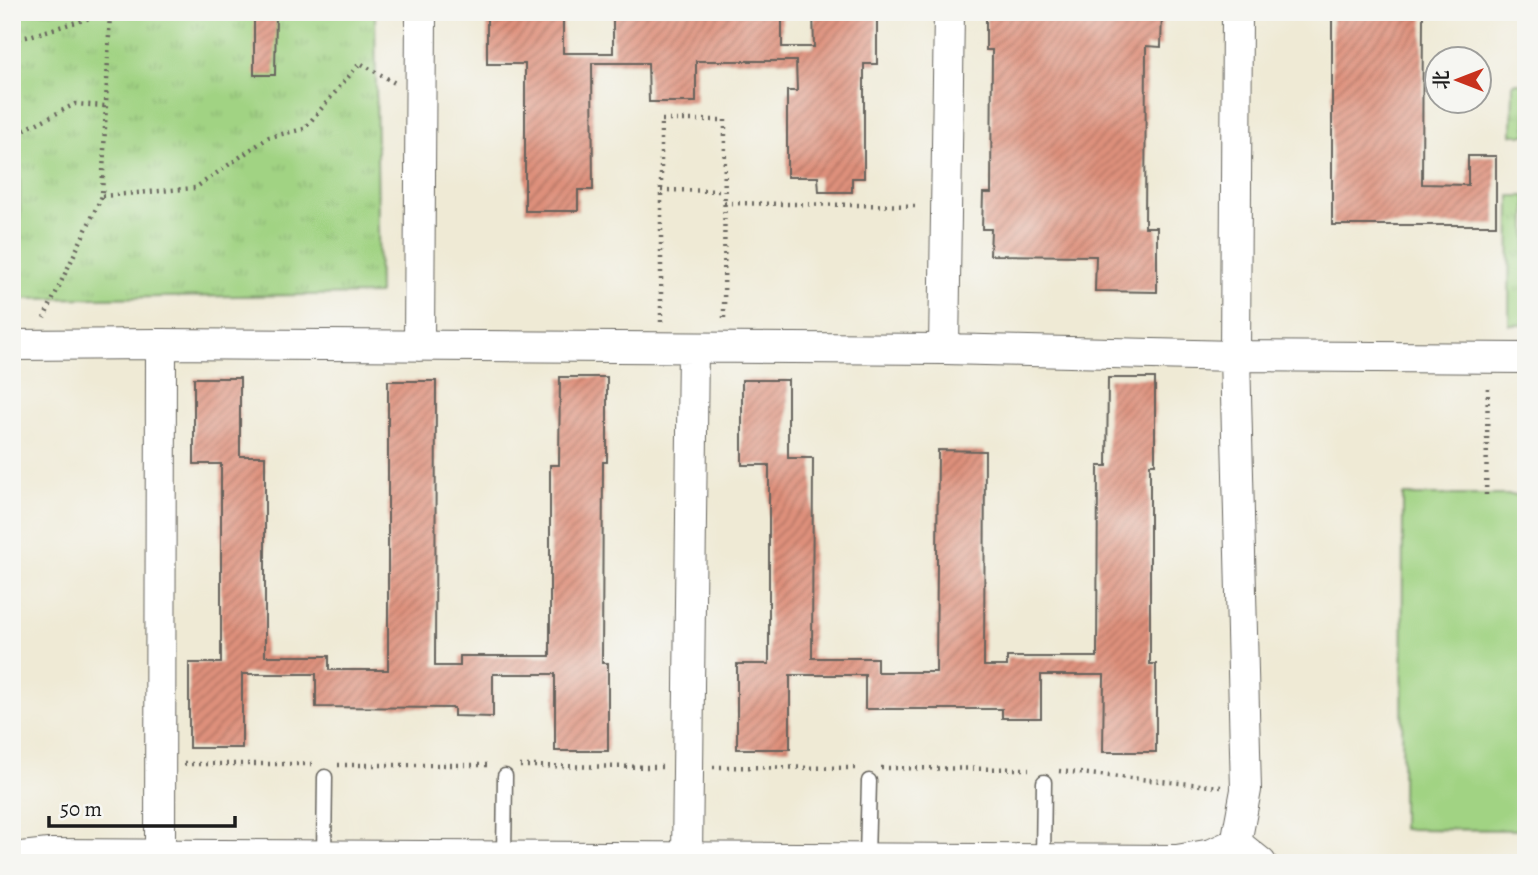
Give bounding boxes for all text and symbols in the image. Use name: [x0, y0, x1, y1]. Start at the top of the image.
north arrow: [1422, 46, 1492, 116]
text: 北: [1429, 70, 1455, 90]
scale bar: [49, 784, 234, 828]
text: 50 m: [60, 795, 102, 823]

